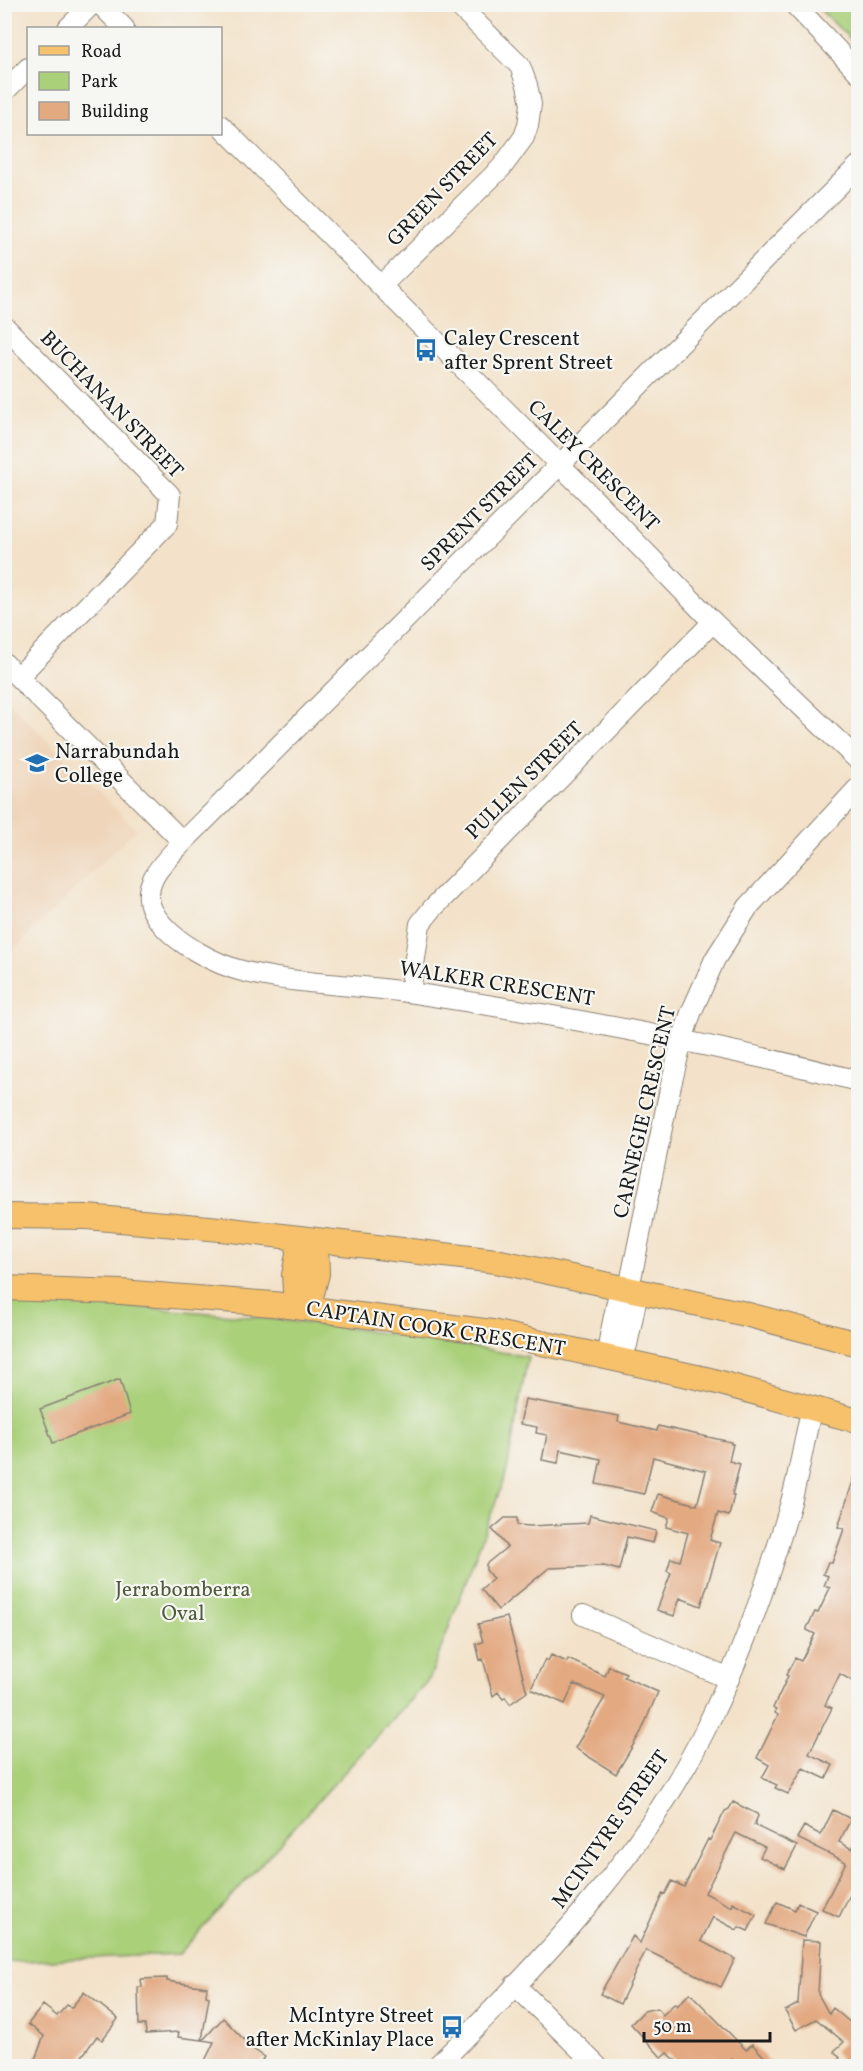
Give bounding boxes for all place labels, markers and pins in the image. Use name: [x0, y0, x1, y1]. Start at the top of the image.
place label: Caley Crescent after Sprent Street: [444, 325, 613, 378]
bus stop icon: Caley Crescent after Sprent Street: [413, 337, 439, 363]
place label: Narrabundah College: [55, 738, 180, 791]
school or university icon: Narrabundah College: [24, 750, 50, 776]
place label: McIntyre Street after McKinlay Place: [245, 2002, 434, 2055]
bus stop icon: McIntyre Street after McKinlay Place: [439, 2014, 465, 2040]

